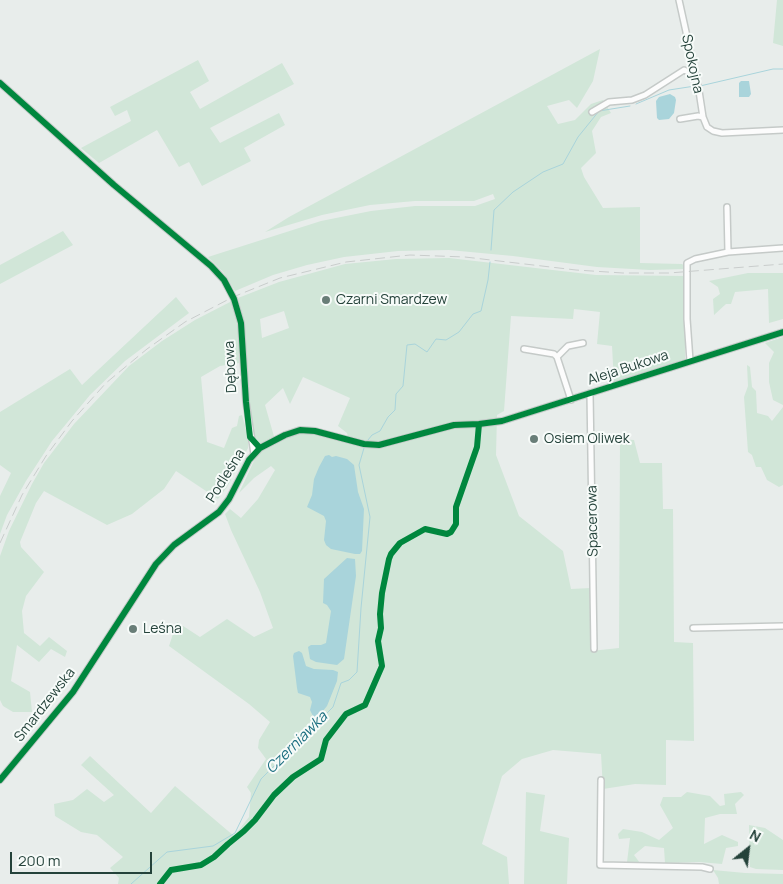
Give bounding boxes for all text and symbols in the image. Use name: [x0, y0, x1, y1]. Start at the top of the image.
street label: Spokojna: [678, 33, 706, 95]
place label: Czarni Smardzew: [336, 292, 447, 308]
marker: Czarni Smardzew: [320, 294, 332, 306]
street label: Dębowa: [221, 341, 241, 393]
street label: Aleja Bukowa: [585, 347, 671, 389]
place label: Osiem Oliwek: [544, 431, 630, 447]
marker: Osiem Oliwek: [528, 433, 540, 445]
street label: Podleśna: [203, 446, 249, 506]
street label: Spacerowa: [584, 485, 602, 557]
place label: Leśna: [143, 621, 182, 637]
marker: Leśna: [127, 623, 139, 635]
street label: Smardzewska: [11, 665, 79, 745]
water label: Czerniawka: [262, 708, 332, 778]
north arrow: [723, 824, 773, 874]
text: N: [747, 825, 765, 846]
scale bar: [12, 842, 155, 874]
text: 200 m: [18, 850, 61, 871]

